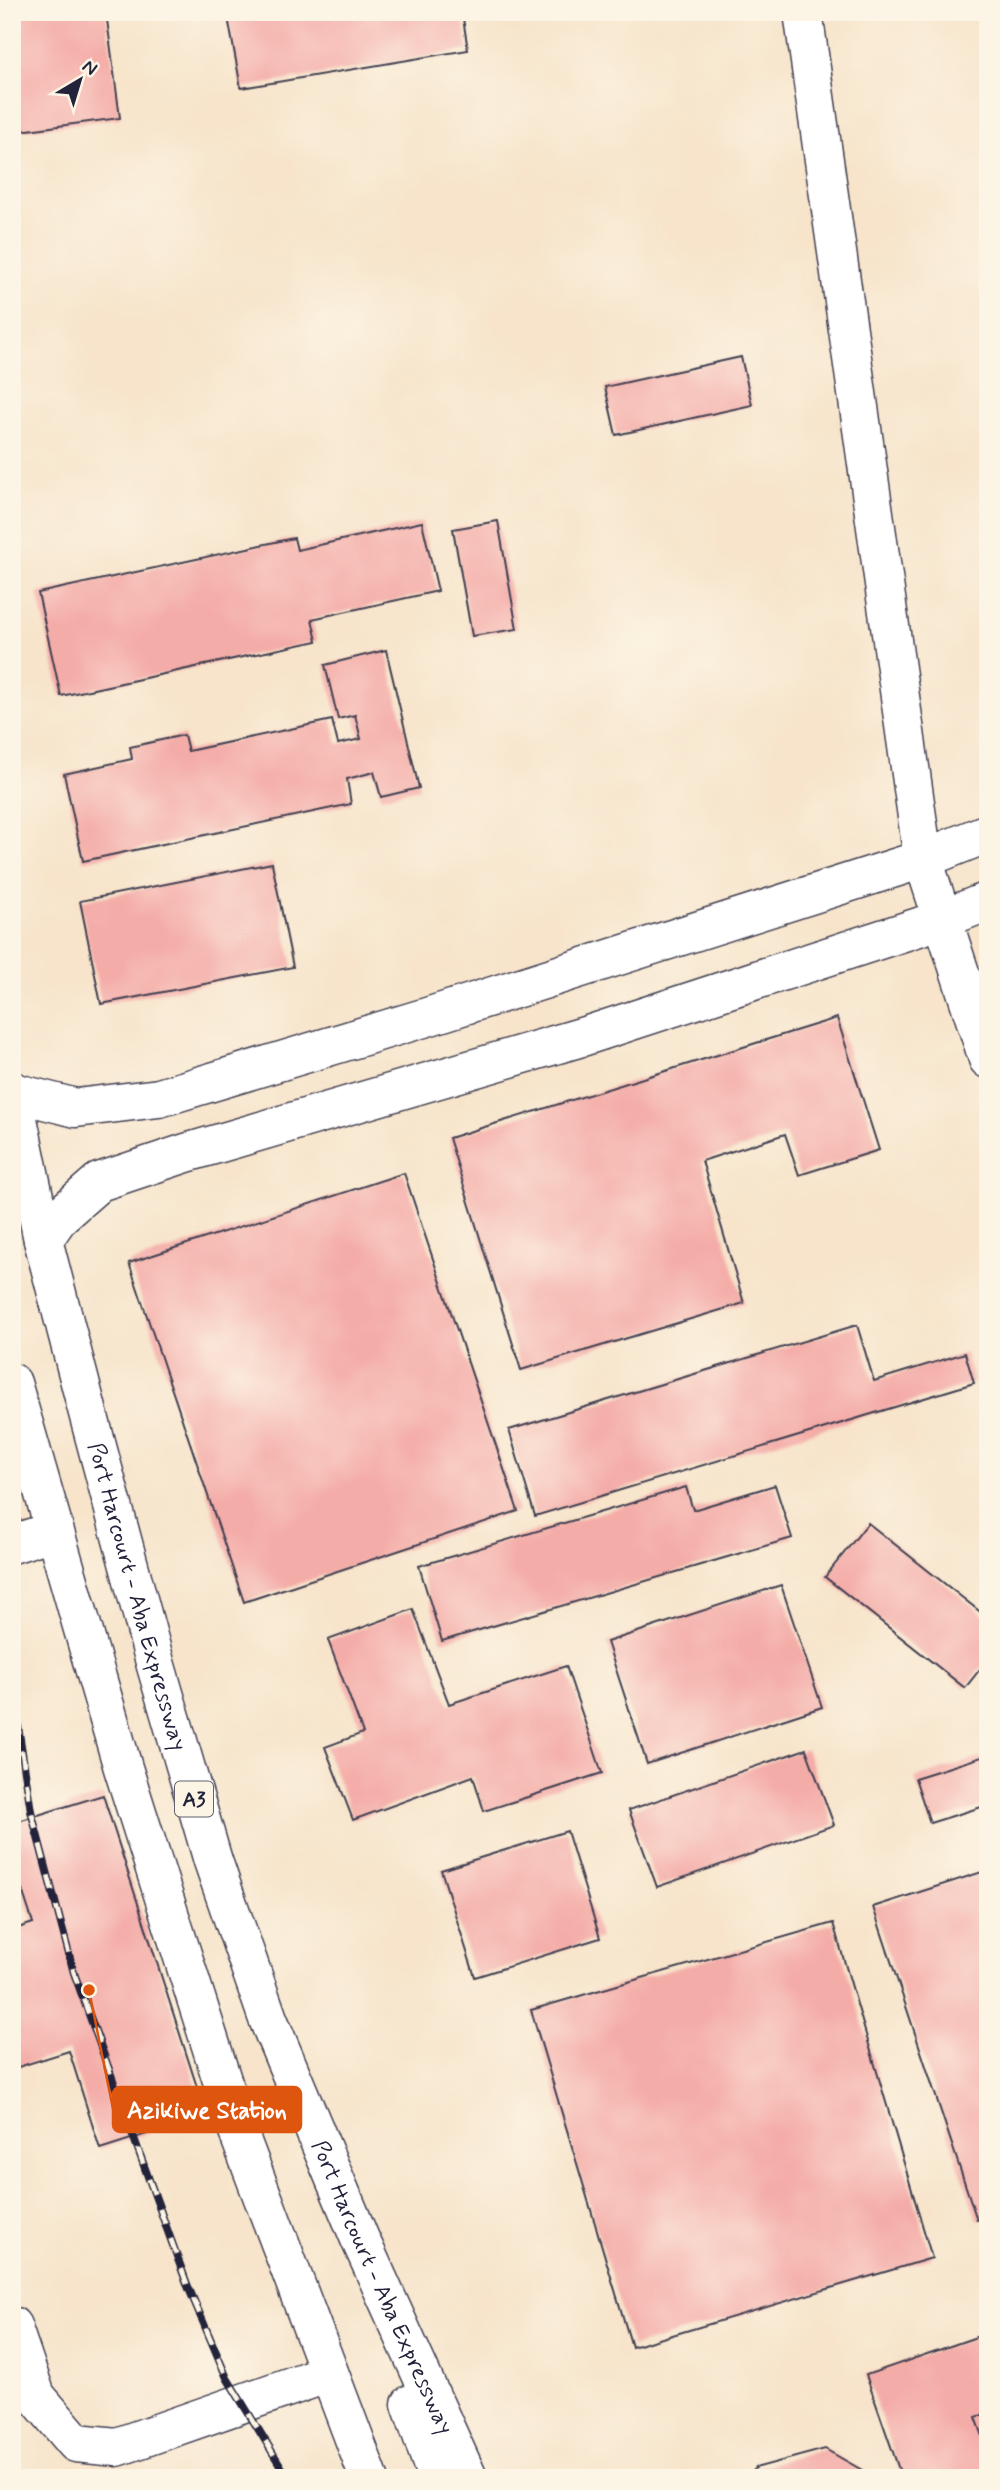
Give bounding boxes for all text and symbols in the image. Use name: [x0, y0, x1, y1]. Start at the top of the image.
north arrow: [46, 46, 116, 116]
text: N: [77, 54, 102, 82]
street label: Port Harcourt - Aba Expressway: [80, 1439, 193, 1755]
road number: A3: [175, 1782, 213, 1816]
callout: Azikiwe Station: [113, 2087, 301, 2132]
text: Azikiwe Station: [127, 2096, 287, 2127]
street label: Port Harcourt - Aba Expressway: [303, 2136, 459, 2440]

